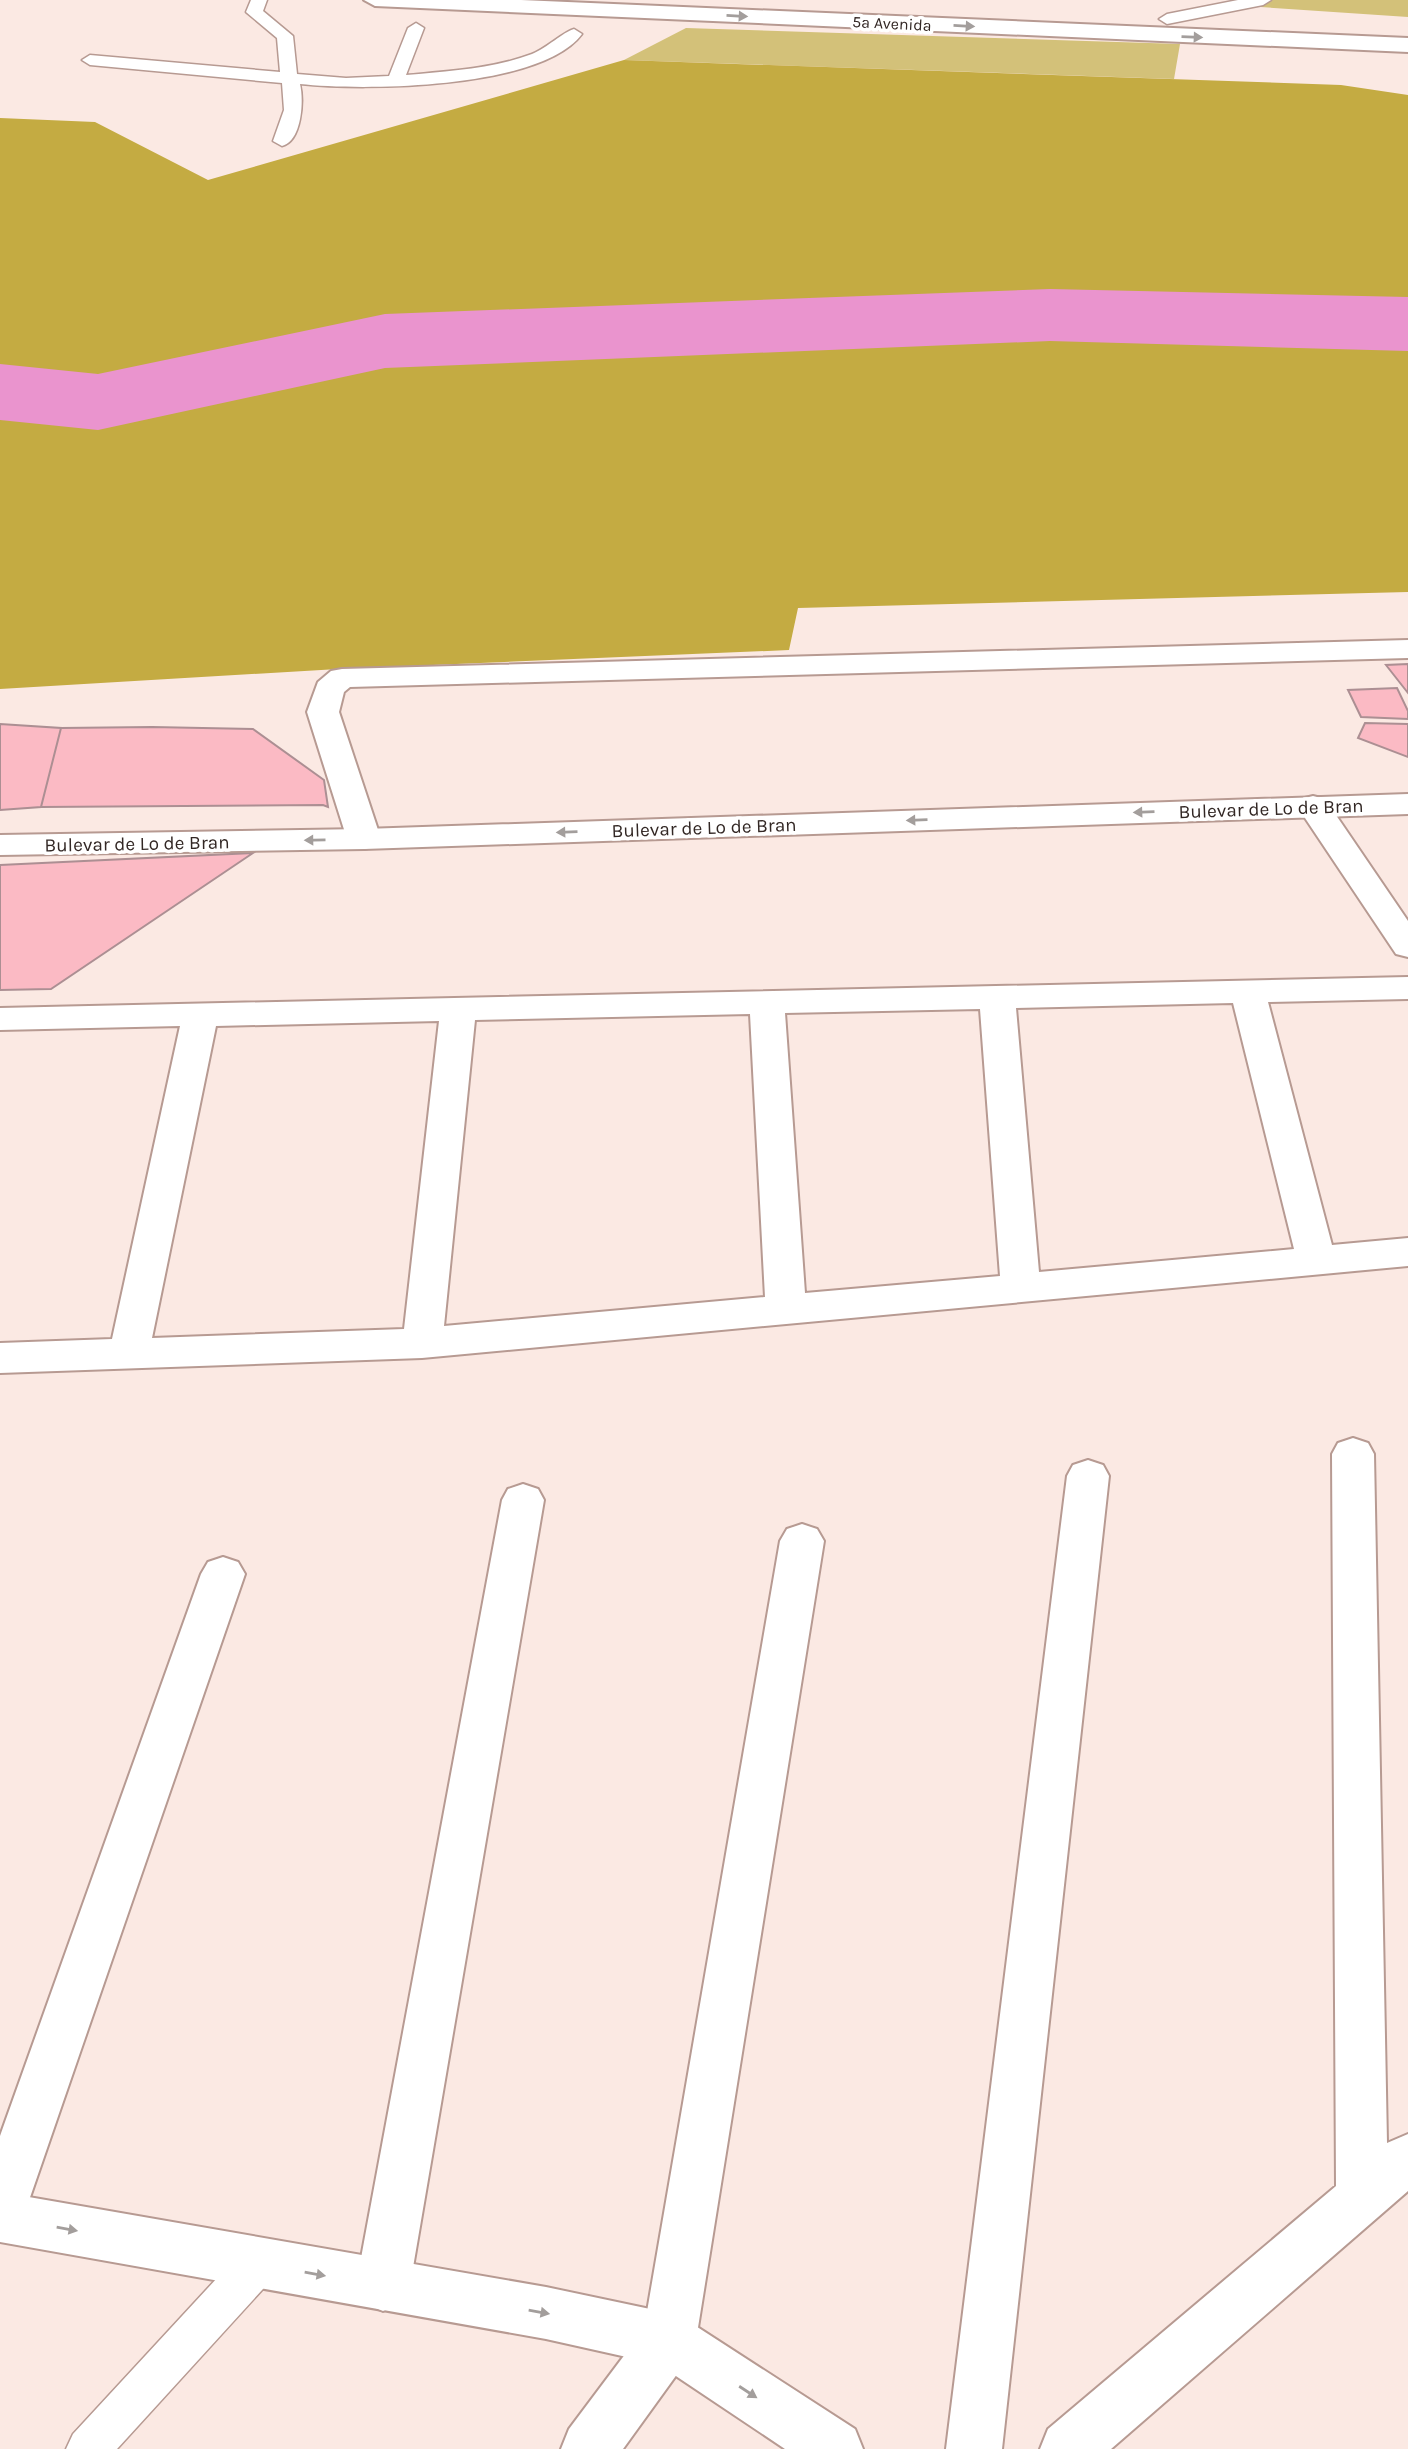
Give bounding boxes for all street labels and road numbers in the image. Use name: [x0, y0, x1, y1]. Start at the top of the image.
street label: 5a Avenida: [852, 12, 932, 35]
street label: Bulevar de Lo de Bran: [1178, 795, 1364, 823]
street label: Bulevar de Lo de Bran: [611, 814, 797, 842]
street label: Bulevar de Lo de Bran: [44, 831, 230, 857]

